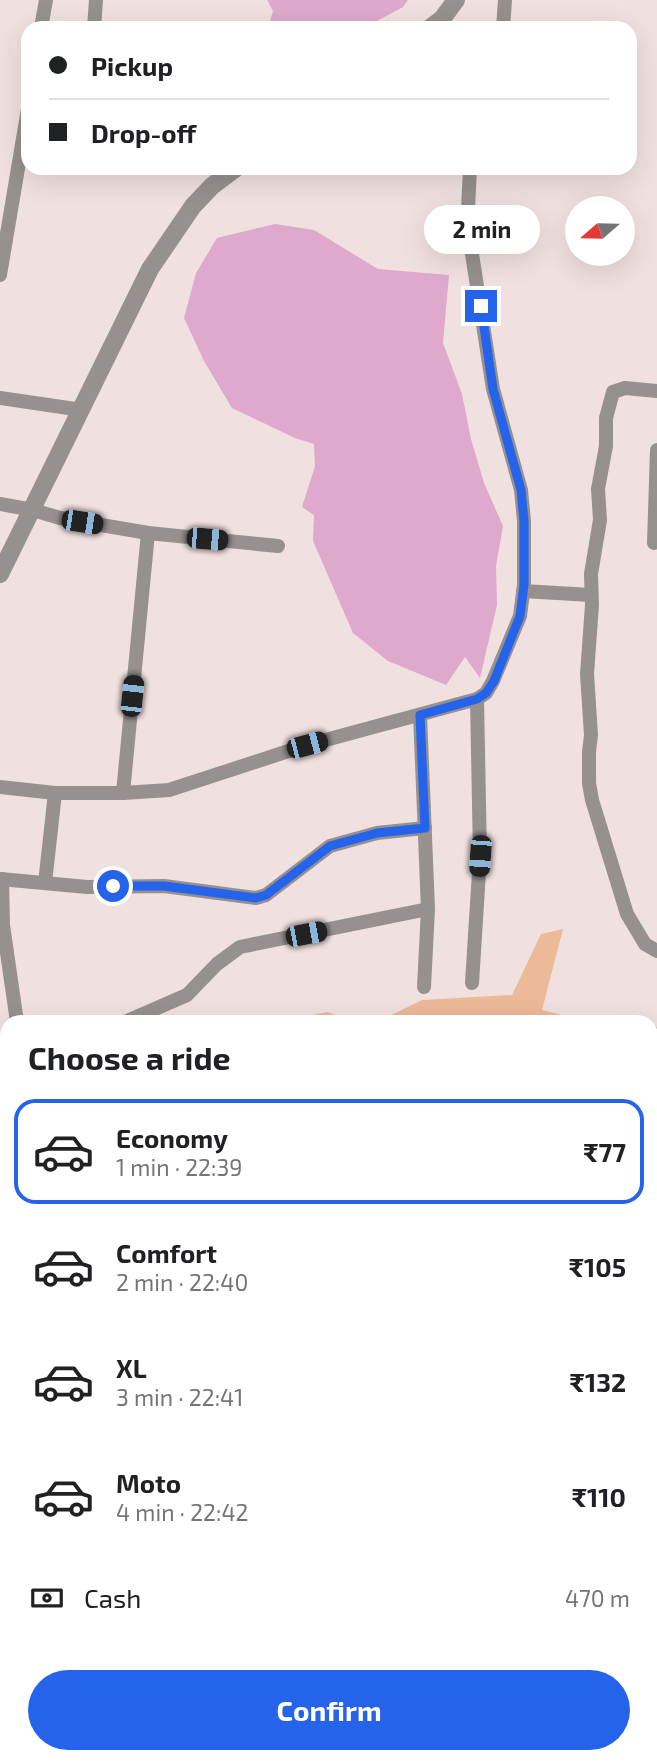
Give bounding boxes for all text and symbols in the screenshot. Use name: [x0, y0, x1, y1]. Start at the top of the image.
text: Pickup: [91, 50, 173, 81]
text: Drop-off: [91, 117, 196, 148]
north arrow: [565, 196, 635, 266]
map controls: [565, 196, 635, 266]
callout: 2 min: [423, 204, 539, 254]
text: 2 min: [453, 215, 511, 243]
route end: [465, 290, 497, 322]
car: [60, 508, 105, 536]
car: [186, 527, 229, 551]
car: [120, 674, 145, 718]
car: [284, 729, 331, 761]
car: [469, 834, 492, 878]
route start: [97, 870, 129, 902]
car: [284, 920, 329, 948]
text: Choose a ride: [28, 1038, 231, 1076]
icon: car: [32, 1120, 95, 1183]
text: Economy: [116, 1122, 228, 1153]
text: ₹77: [583, 1136, 626, 1167]
text: 1 min · 22:39: [116, 1153, 242, 1181]
icon: car: [32, 1235, 95, 1298]
text: Comfort: [116, 1237, 217, 1268]
text: ₹105: [569, 1251, 626, 1282]
text: 2 min · 22:40: [116, 1268, 248, 1296]
icon: car: [32, 1350, 95, 1413]
text: XL: [116, 1352, 147, 1383]
text: ₹132: [570, 1366, 626, 1397]
text: 3 min · 22:41: [116, 1383, 243, 1411]
icon: car: [32, 1465, 95, 1528]
text: Moto: [116, 1467, 181, 1498]
text: ₹110: [572, 1481, 626, 1512]
text: 4 min · 22:42: [116, 1498, 249, 1526]
icon: cash: [28, 1579, 66, 1617]
text: Cash: [84, 1582, 141, 1613]
text: 470 m: [565, 1584, 630, 1612]
button: Confirm: [28, 1670, 630, 1750]

